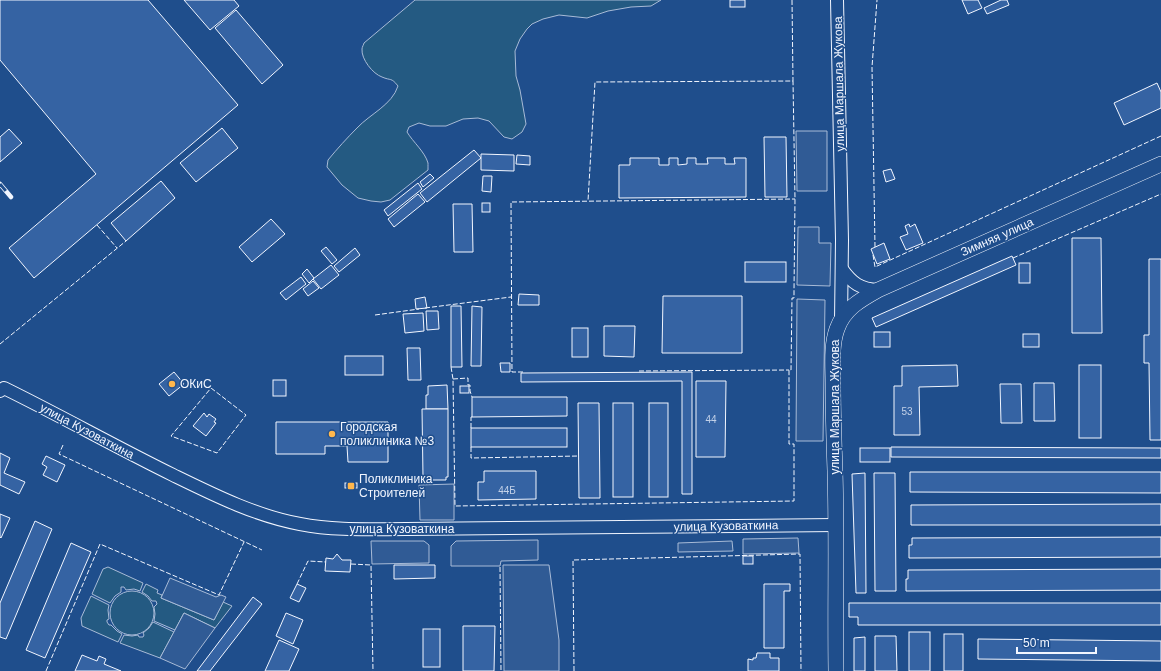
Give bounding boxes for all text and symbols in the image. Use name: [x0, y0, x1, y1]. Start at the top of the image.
street label: улица Маршала Жукова: [831, 16, 847, 152]
street label: Зимняя улица: [958, 215, 1036, 259]
street label: улица Маршала Жукова: [828, 339, 842, 475]
place label: ОКиС: [180, 377, 212, 391]
marker: ОКиС: [167, 379, 177, 389]
street label: улица Кузоваткина: [37, 400, 137, 462]
house number: 53: [901, 406, 913, 417]
house number: 44: [705, 414, 717, 425]
place label: Городская поликлиника №3: [340, 420, 434, 448]
marker: Городская поликлиника №3: [327, 429, 337, 439]
place label: Поликлиника Строителей: [359, 472, 433, 500]
marker: Поликлиника Строителей: [346, 481, 356, 491]
house number: 44Б: [498, 485, 516, 496]
street label: улица Кузоваткина: [674, 518, 779, 534]
street label: улица Кузоваткина: [350, 522, 455, 536]
scale bar: [1017, 629, 1096, 655]
text: 50 m: [1023, 636, 1050, 650]

